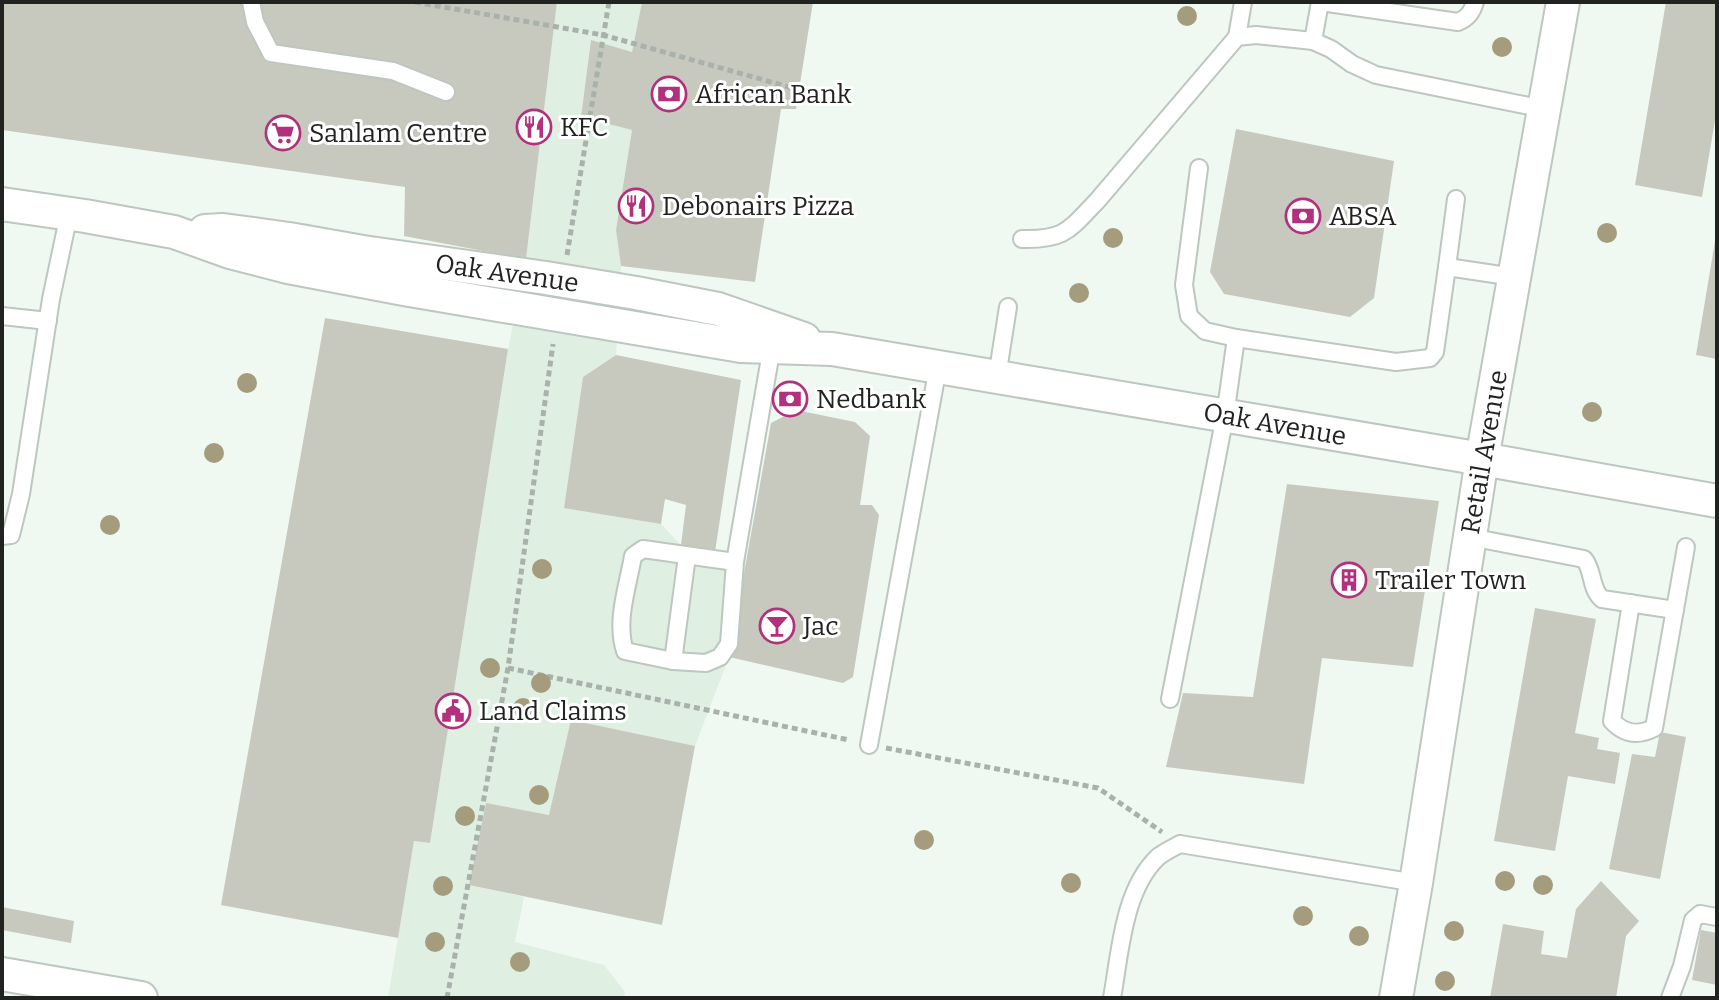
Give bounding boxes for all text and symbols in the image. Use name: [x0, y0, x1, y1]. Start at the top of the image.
bank icon: African Bank: [650, 75, 688, 113]
place label: African Bank: [695, 79, 852, 110]
restaurant icon: KFC: [515, 108, 553, 146]
place label: KFC: [560, 112, 608, 143]
supermarket icon: Sanlam Centre: [264, 114, 302, 152]
place label: Sanlam Centre: [309, 118, 487, 149]
restaurant icon: Debonairs Pizza: [617, 187, 655, 225]
place label: Debonairs Pizza: [662, 191, 854, 222]
bank icon: ABSA: [1284, 197, 1322, 235]
place label: ABSA: [1329, 201, 1397, 232]
street label: Oak Avenue: [433, 248, 581, 299]
street label: Retail Avenue: [1455, 368, 1514, 537]
bank icon: Nedbank: [771, 380, 809, 418]
place label: Nedbank: [816, 384, 927, 415]
street label: Oak Avenue: [1201, 397, 1349, 452]
building icon: Trailer Town: [1330, 561, 1368, 599]
place label: Trailer Town: [1375, 565, 1527, 596]
bar icon: Jac: [758, 607, 796, 645]
place label: Jac: [802, 611, 839, 642]
public building icon: Land Claims: [434, 692, 472, 730]
place label: Land Claims: [479, 696, 627, 727]

